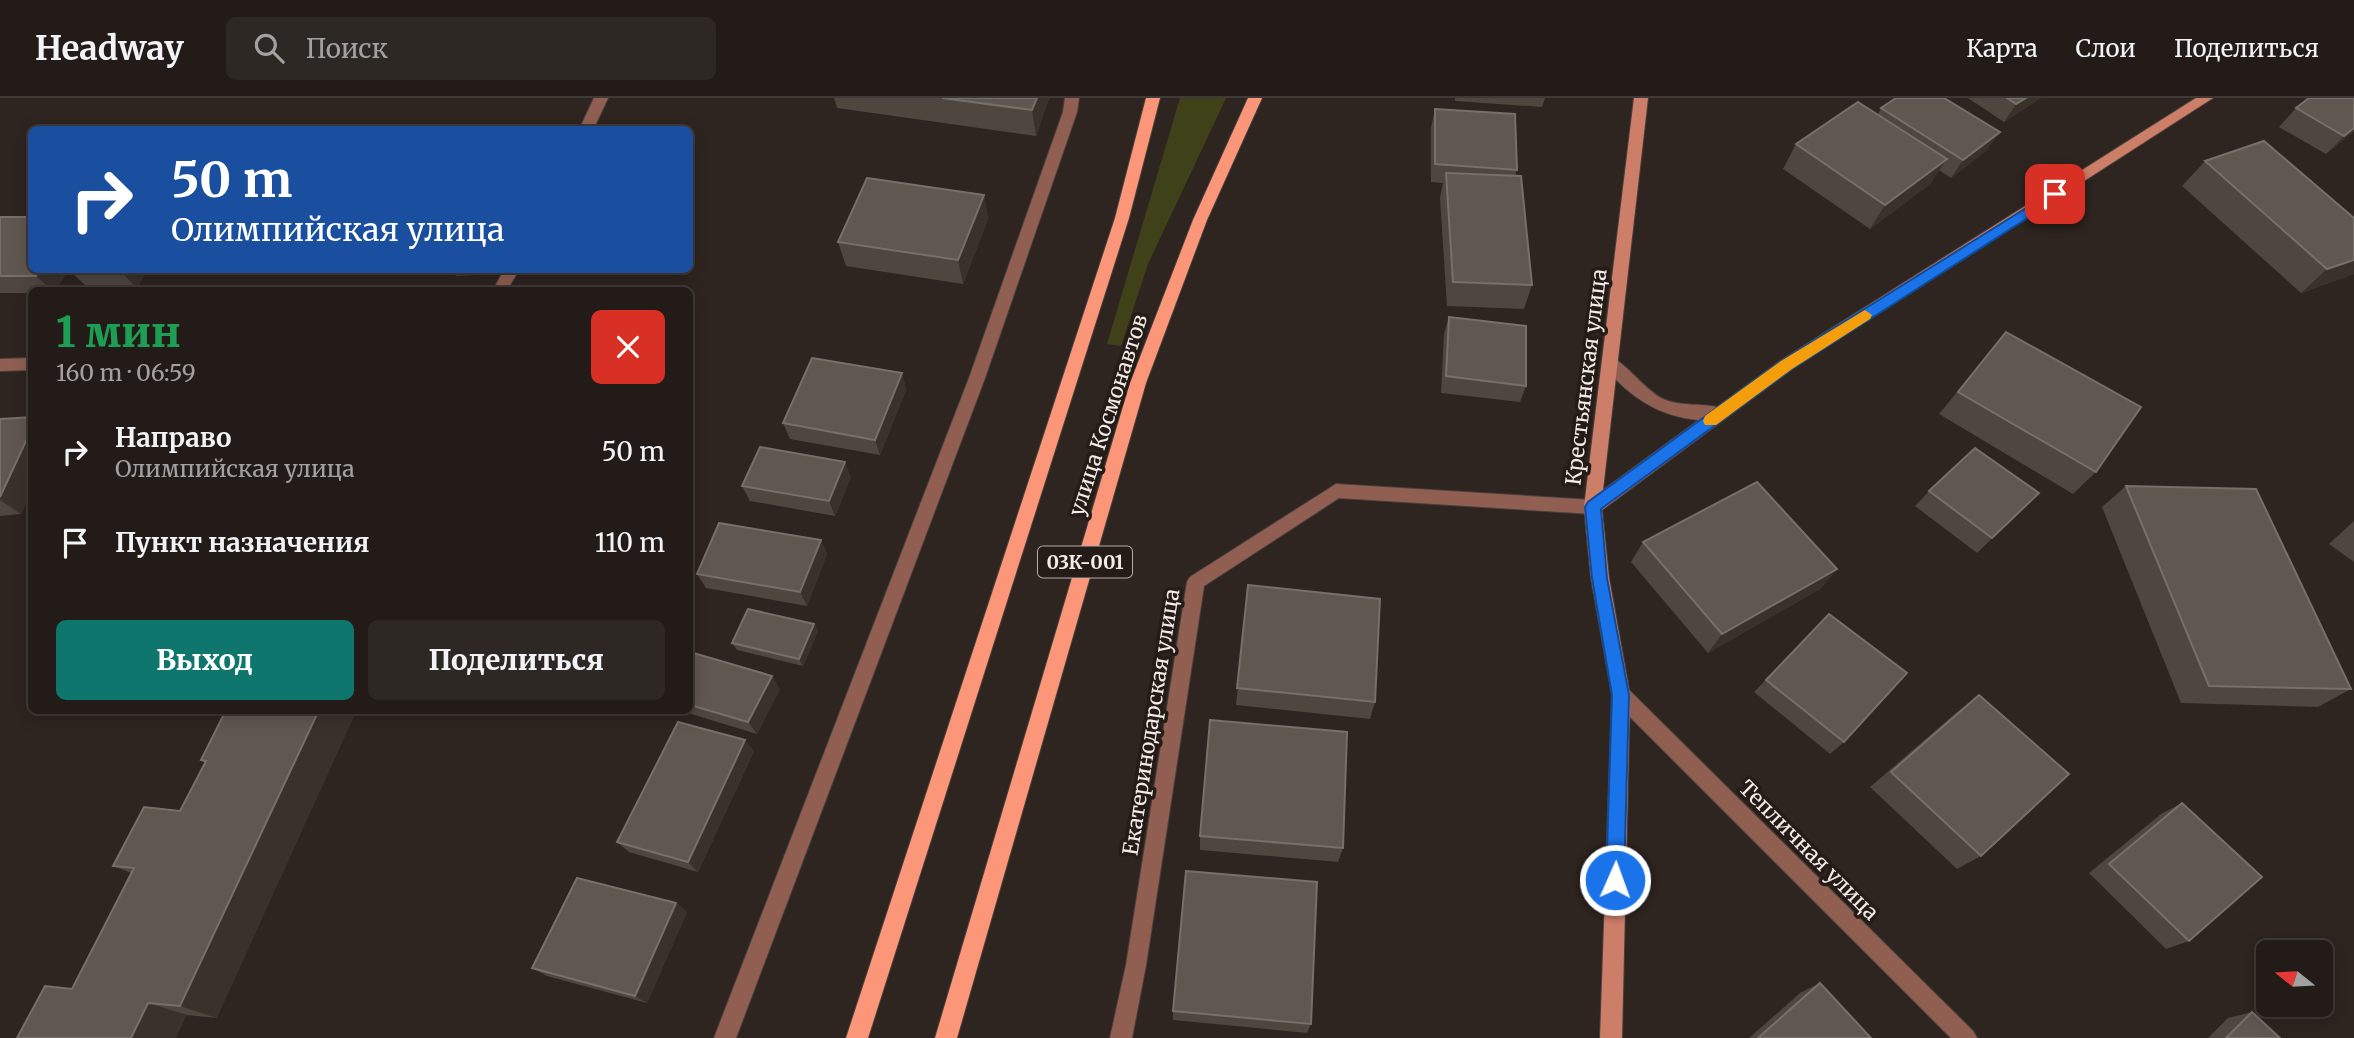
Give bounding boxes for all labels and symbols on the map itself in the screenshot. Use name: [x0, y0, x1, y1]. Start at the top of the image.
pin: [2025, 164, 2085, 224]
street label: Крестьянская улица: [1559, 267, 1613, 487]
street label: улица Космонавтов: [1063, 311, 1153, 519]
road number: 03К-001: [1038, 547, 1132, 578]
street label: Екатеринодарская улица: [1117, 587, 1185, 857]
street label: Тепличная улица: [1733, 774, 1885, 926]
position arrow: [1578, 843, 1652, 917]
north arrow: [2256, 940, 2333, 1017]

